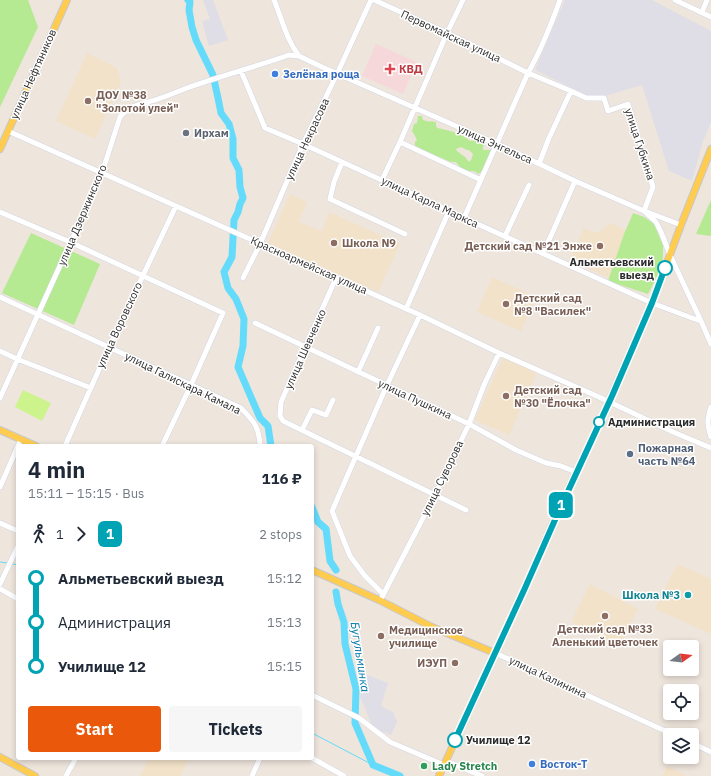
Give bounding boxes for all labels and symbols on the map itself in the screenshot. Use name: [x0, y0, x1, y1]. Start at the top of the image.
street label: Первомайская улица: [399, 7, 503, 65]
street label: улица Нефтяников: [7, 27, 59, 121]
place label: КВД: [399, 62, 423, 76]
marker: КВД: [384, 63, 396, 75]
place label: Зелёная роща: [283, 67, 360, 81]
marker: Зелёная роща: [270, 69, 280, 79]
place label: ДОУ №38 "Золотой улей": [96, 88, 179, 115]
marker: ДОУ №38 "Золотой улей": [83, 96, 93, 106]
street label: улица Некрасова: [282, 96, 332, 182]
street label: улица Губкина: [622, 106, 658, 182]
street label: улица Энгельса: [455, 121, 535, 167]
place label: Ирхам: [194, 126, 229, 140]
marker: Ирхам: [181, 128, 191, 138]
street label: улица Дзержинского: [54, 162, 110, 268]
street label: улица Карла Маркса: [379, 173, 481, 231]
street label: Красноармейская улица: [248, 233, 370, 297]
place label: Школа N9: [342, 236, 396, 250]
marker: Школа N9: [329, 238, 339, 248]
place label: Детский сад №21 Энже: [464, 239, 592, 253]
marker: Детский сад №21 Энже: [595, 241, 605, 251]
place label: Альметьевский выезд: [570, 255, 655, 282]
marker: Альметьевский выезд: [657, 260, 673, 276]
street label: улица Воровского: [93, 280, 145, 370]
place label: Детский сад №8 "Василек": [514, 291, 591, 318]
marker: Детский сад №8 "Василек": [501, 299, 511, 309]
street label: улица Шевченко: [281, 307, 329, 391]
street label: улица Галискара Камала: [123, 349, 243, 417]
street label: улица Пушкина: [376, 376, 454, 422]
place label: Детский сад №30 "Ёлочка": [514, 383, 591, 410]
marker: Детский сад №30 "Ёлочка": [501, 391, 511, 401]
place label: Администрация: [608, 415, 695, 429]
marker: Администрация: [593, 416, 605, 428]
street label: улица Суворова: [418, 438, 466, 518]
place label: Пожарная часть №64: [638, 441, 696, 468]
marker: Пожарная часть №64: [625, 449, 635, 459]
line badge: 1: [548, 492, 574, 518]
place label: Школа №3: [622, 588, 680, 602]
marker: Школа №3: [683, 590, 693, 600]
marker: Детский сад №33 Аленький цветочек: [600, 611, 610, 621]
water label: Бугульминка: [348, 621, 373, 693]
place label: Детский сад №33 Аленький цветочек: [552, 622, 659, 649]
place label: Медицинское училище: [389, 623, 463, 650]
marker: Медицинское училище: [376, 631, 386, 641]
north arrow: [663, 640, 699, 676]
street label: улица Калинина: [507, 653, 589, 701]
place label: ИЭУП: [417, 656, 447, 670]
marker: ИЭУП: [450, 658, 460, 668]
marker: Училище 12: [447, 732, 463, 748]
place label: Училище 12: [466, 733, 531, 747]
place label: Восток-Т: [540, 757, 588, 771]
place label: Lady Stretch: [432, 759, 497, 773]
marker: Восток-Т: [527, 759, 537, 769]
marker: Lady Stretch: [419, 761, 429, 771]

